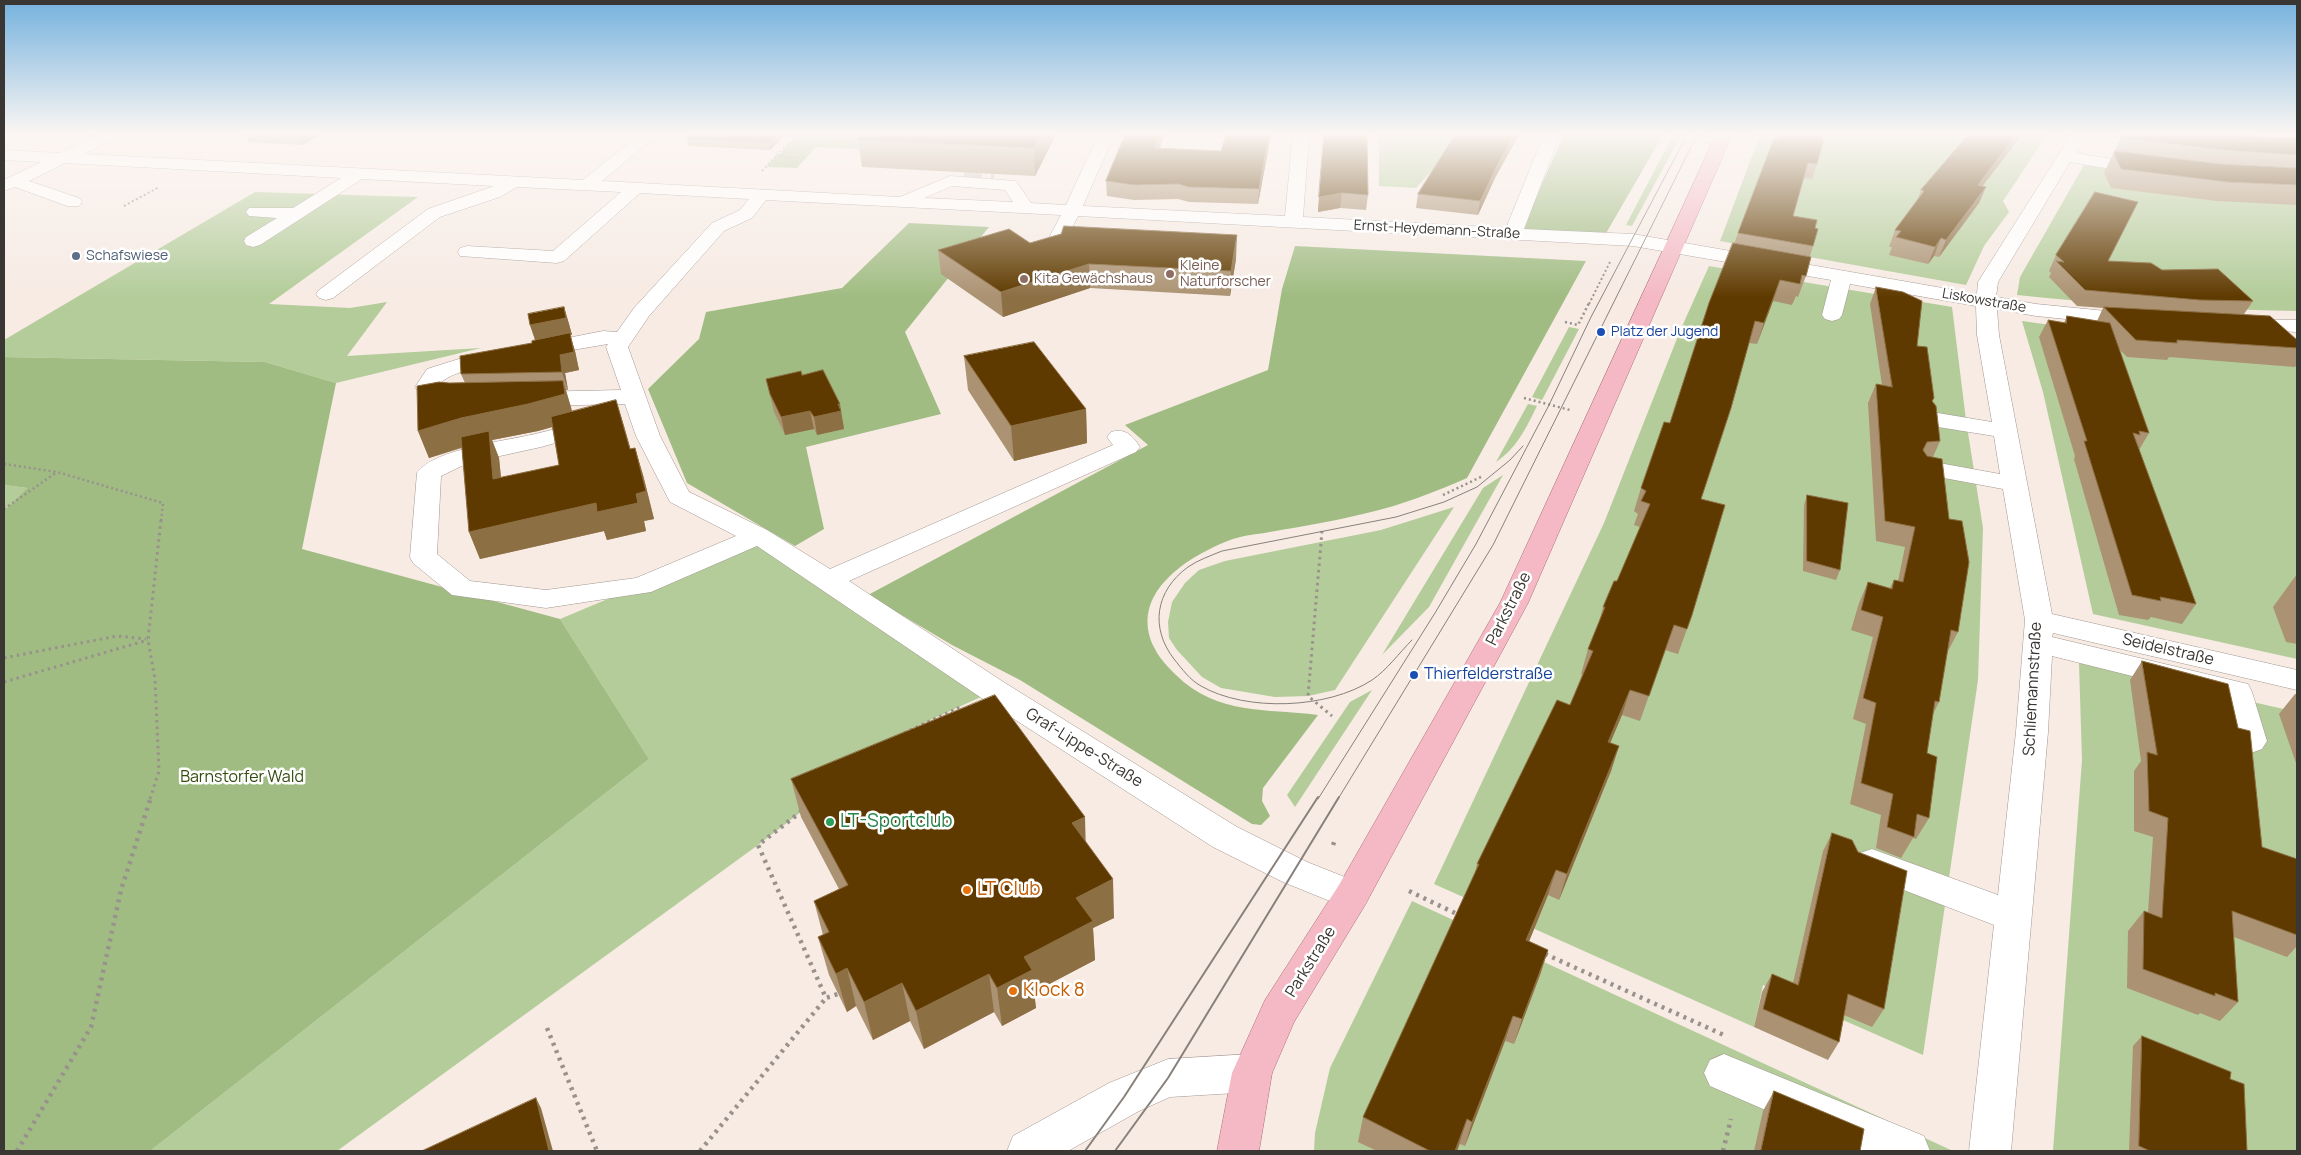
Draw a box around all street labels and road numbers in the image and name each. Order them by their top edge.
street label: Ernst-Heydemann-Straße [1353,217,1521,243]
street label: Liskowstraße [1941,285,2027,317]
street label: Parkstraße [1482,569,1536,649]
street label: Schliemannstraße [2020,621,2046,757]
street label: Seidelstraße [2120,630,2216,670]
street label: Graf-Lippe-Straße [1022,704,1146,792]
street label: Parkstraße [1282,923,1340,1001]

